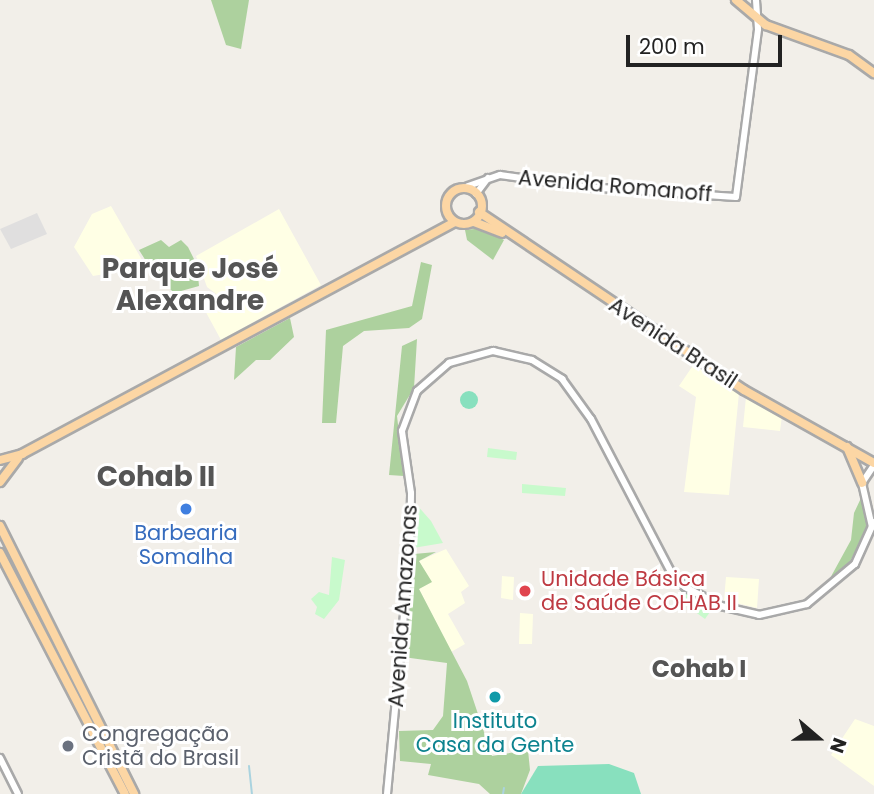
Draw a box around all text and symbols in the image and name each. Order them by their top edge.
scale bar [629,21,785,65]
text: 200 m [639,32,705,61]
street label: Avenida Romanoff [517,165,713,207]
district label: Parque José Alexandre [102,252,278,318]
street label: Avenida Brasil [604,292,742,394]
district label: Cohab II [97,460,215,494]
marker: Barbearia Somalha [178,501,194,517]
street label: Avenida Amazonas [383,504,423,708]
place label: Barbearia Somalha [134,520,238,570]
place label: Unidade Básica de Saúde COHAB II [541,566,737,616]
marker: Unidade Básica de Saúde COHAB II [515,581,535,601]
district label: Cohab I [652,655,746,683]
marker: Instituto Casa da Gente [487,689,503,705]
north arrow [783,703,853,773]
place label: Instituto Casa da Gente [416,708,574,758]
place label: Congregação Cristã do Brasil [82,721,239,771]
text: N [823,734,853,757]
marker: Congregação Cristã do Brasil [60,738,76,754]

